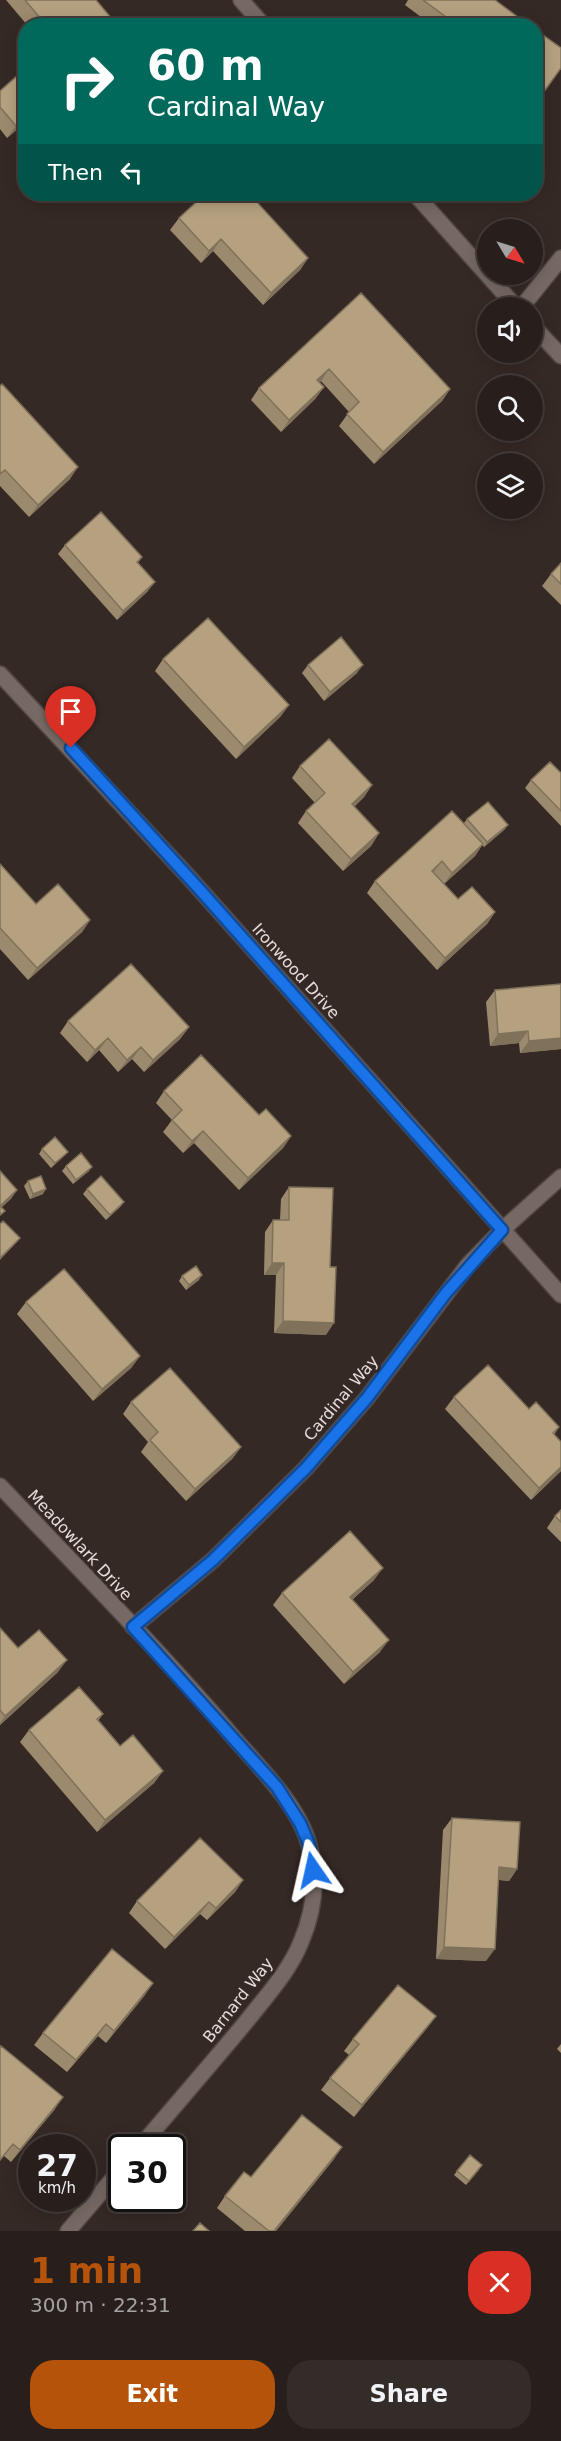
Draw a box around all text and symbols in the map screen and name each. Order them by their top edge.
text: 60 m [147,41,264,90]
icon: right [48,42,126,120]
text: Cardinal Way [147,91,325,122]
icon: left [115,156,148,189]
text: Then [48,160,103,185]
north arrow [477,219,543,285]
map controls [477,219,543,519]
button: sound [477,297,543,363]
button: search [477,375,543,441]
button: layers [477,453,543,519]
pin [45,686,96,748]
icon: arrive [54,695,87,728]
street label: Ironwood Drive [248,920,344,1022]
street label: Cardinal Way [300,1352,382,1444]
street label: Meadowlark Drive [24,1486,136,1604]
position arrow [281,1838,345,1902]
street label: Barnard Way [199,1954,277,2046]
speed limit sign: 30 [108,2134,186,2212]
text: 27 [36,2148,78,2183]
text: km/h [38,2179,76,2197]
text: 1 min [30,2250,143,2291]
button: close [468,2251,531,2314]
text: 300 m · 22:31 [30,2293,171,2317]
button: Exit [30,2360,275,2429]
button: Share [287,2360,531,2429]

